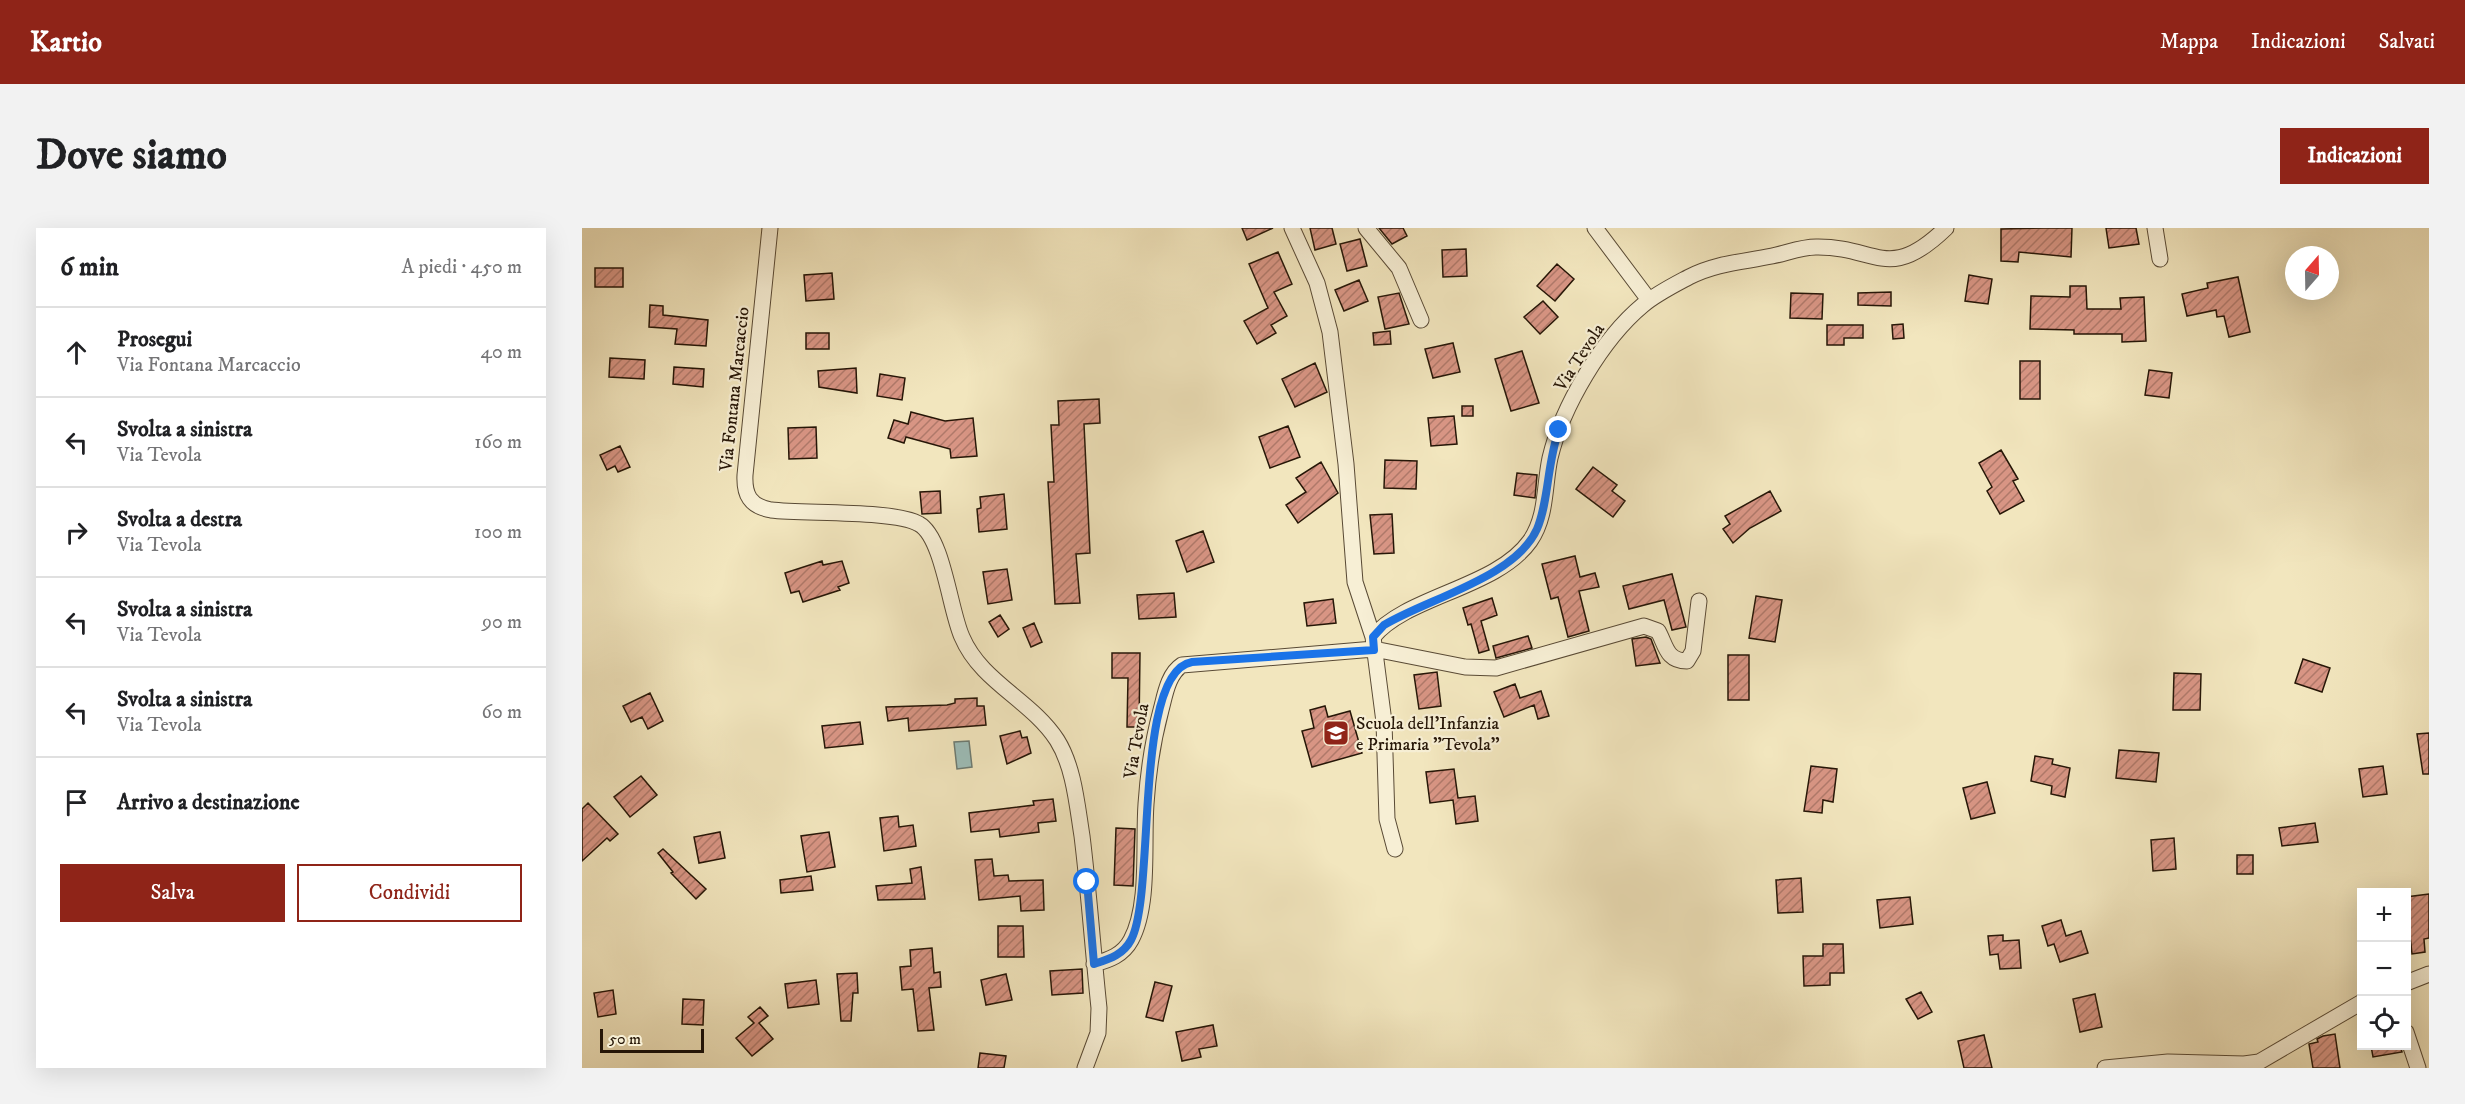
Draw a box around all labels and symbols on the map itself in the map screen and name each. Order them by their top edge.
north arrow [2285,246,2339,300]
street label: Via Fontana Marcaccio [715,306,755,473]
street label: Via Tevola [1549,319,1610,396]
route end [1545,416,1571,442]
street label: Via Tevola [1119,701,1154,782]
place label: Scuola dell'Infanzia e Primaria "Tevola" [1356,713,1500,756]
school or university icon: Scuola dell'Infanzia e Primaria "Tevola" [1321,718,1351,748]
route start [1073,868,1099,894]
scale bar [600,1026,704,1054]

